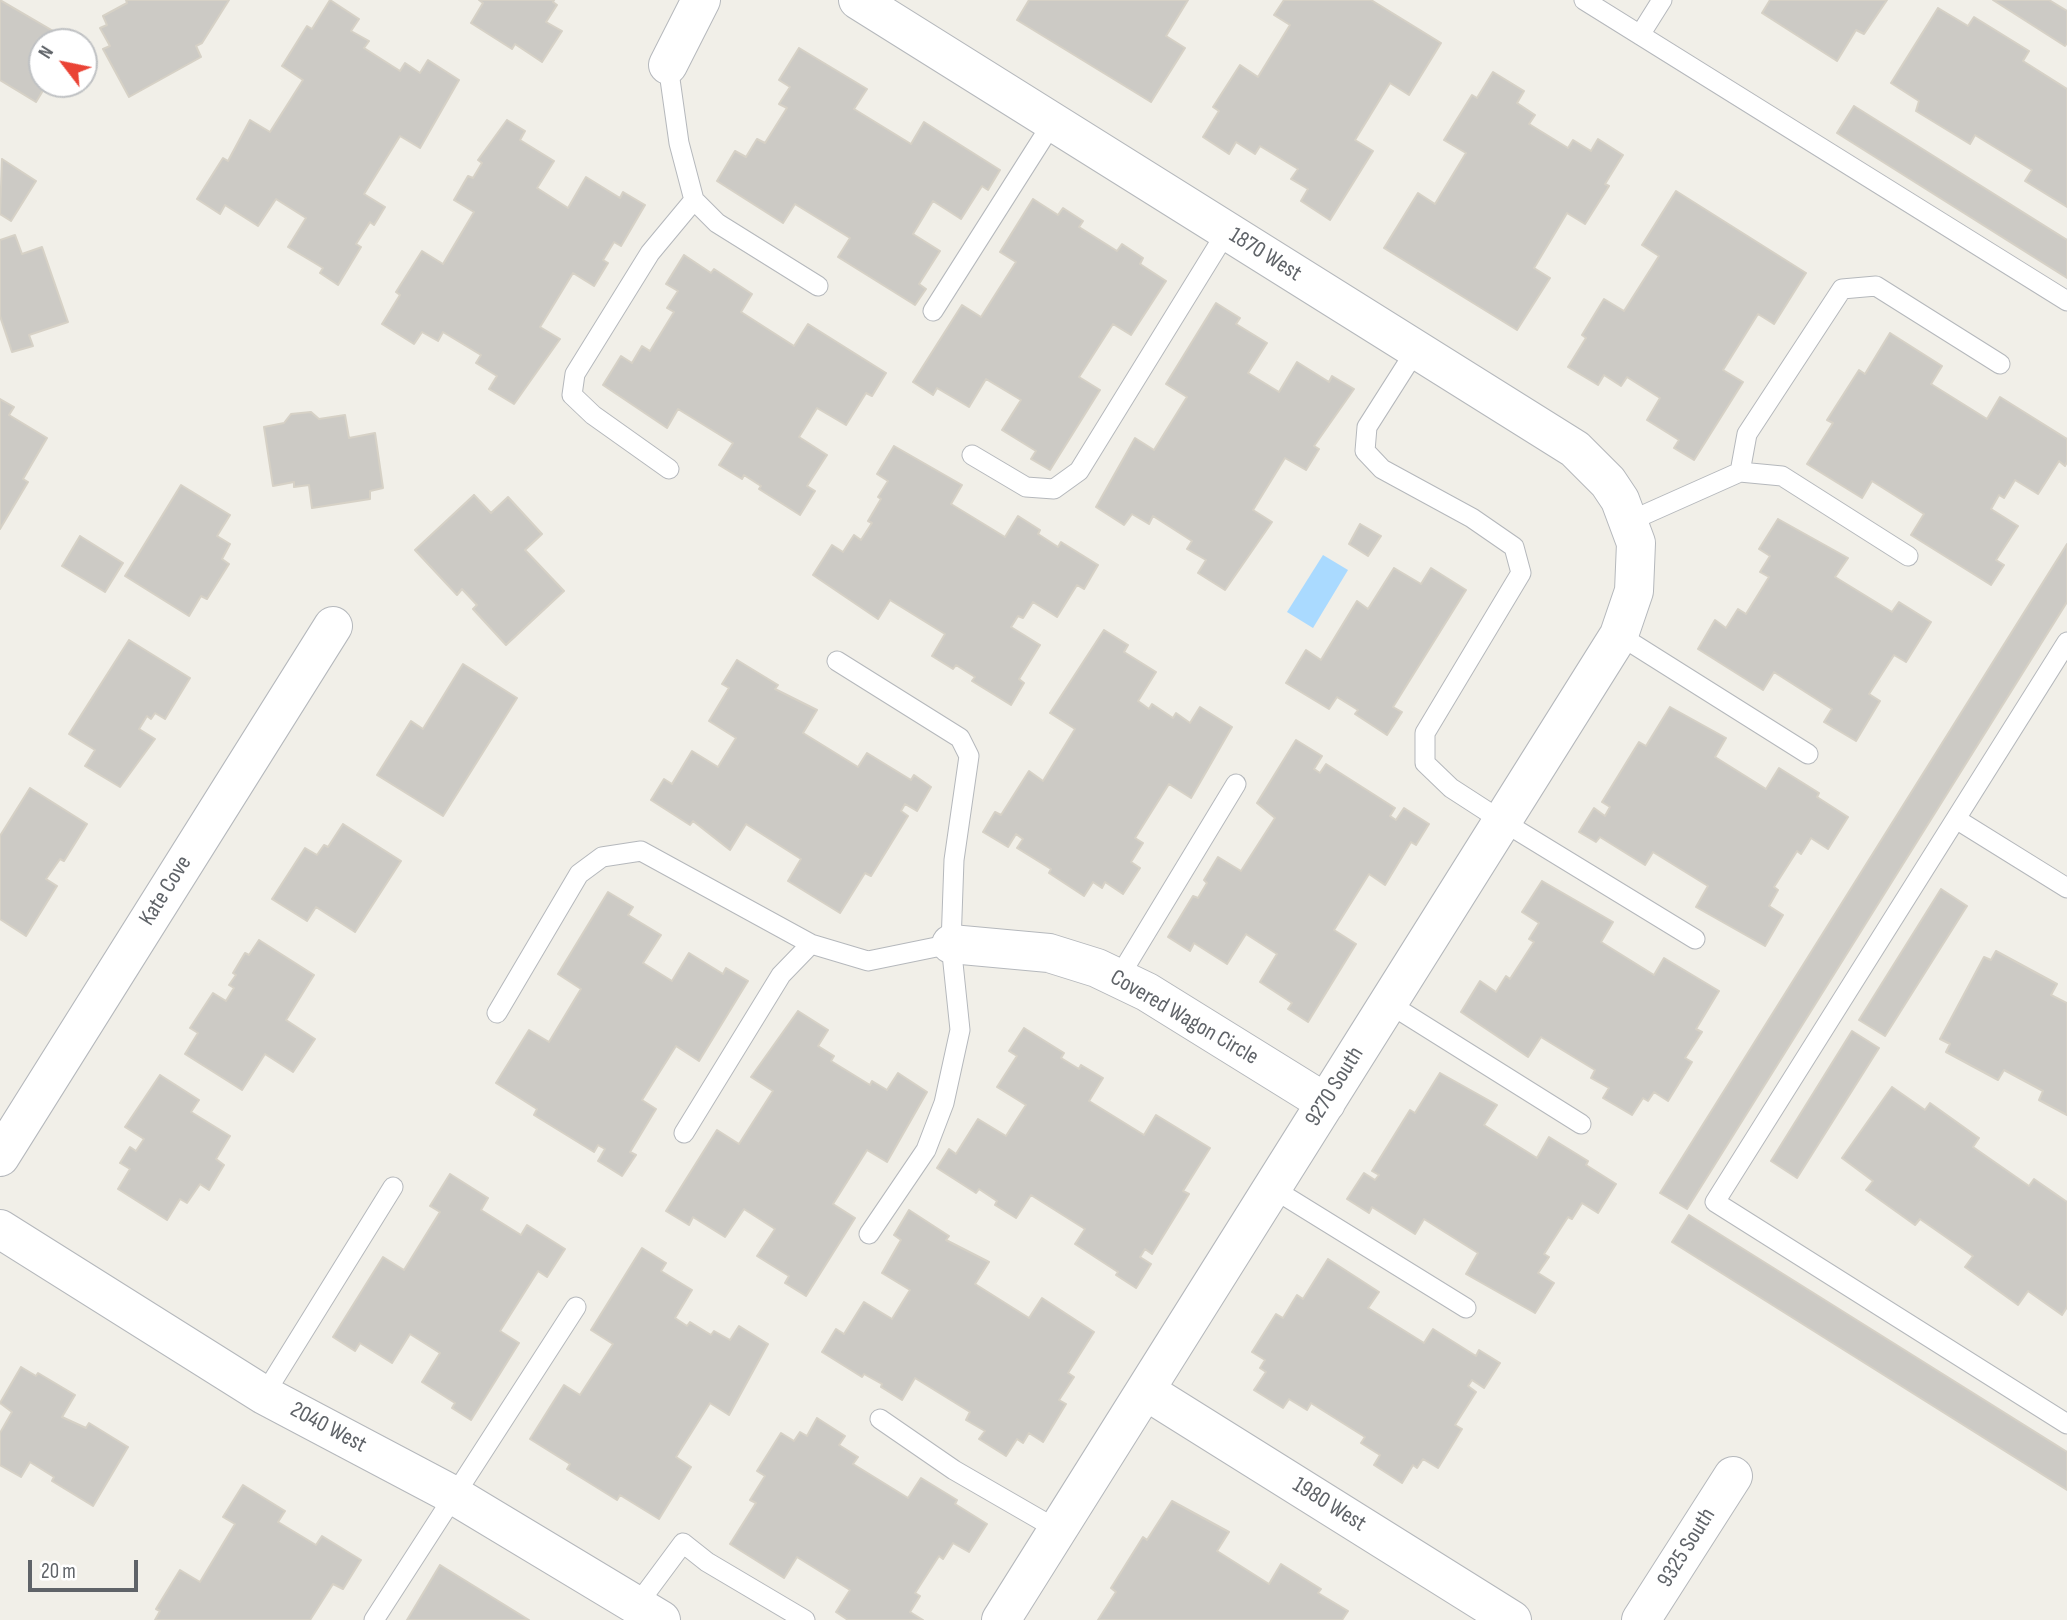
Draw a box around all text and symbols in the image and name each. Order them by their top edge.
north arrow [28,28,98,98]
text: N [34,42,59,63]
street label: 1870 West [1224,222,1306,288]
street label: Kate Cove [134,851,198,931]
street label: Covered Wagon Circle [1105,964,1263,1072]
street label: 9270 South [1300,1042,1370,1132]
street label: 2040 West [285,1396,371,1460]
street label: 1980 West [1287,1472,1371,1538]
street label: 9325 South [1652,1503,1722,1593]
scale bar [32,1546,142,1590]
text: 20 m [41,1559,76,1584]

